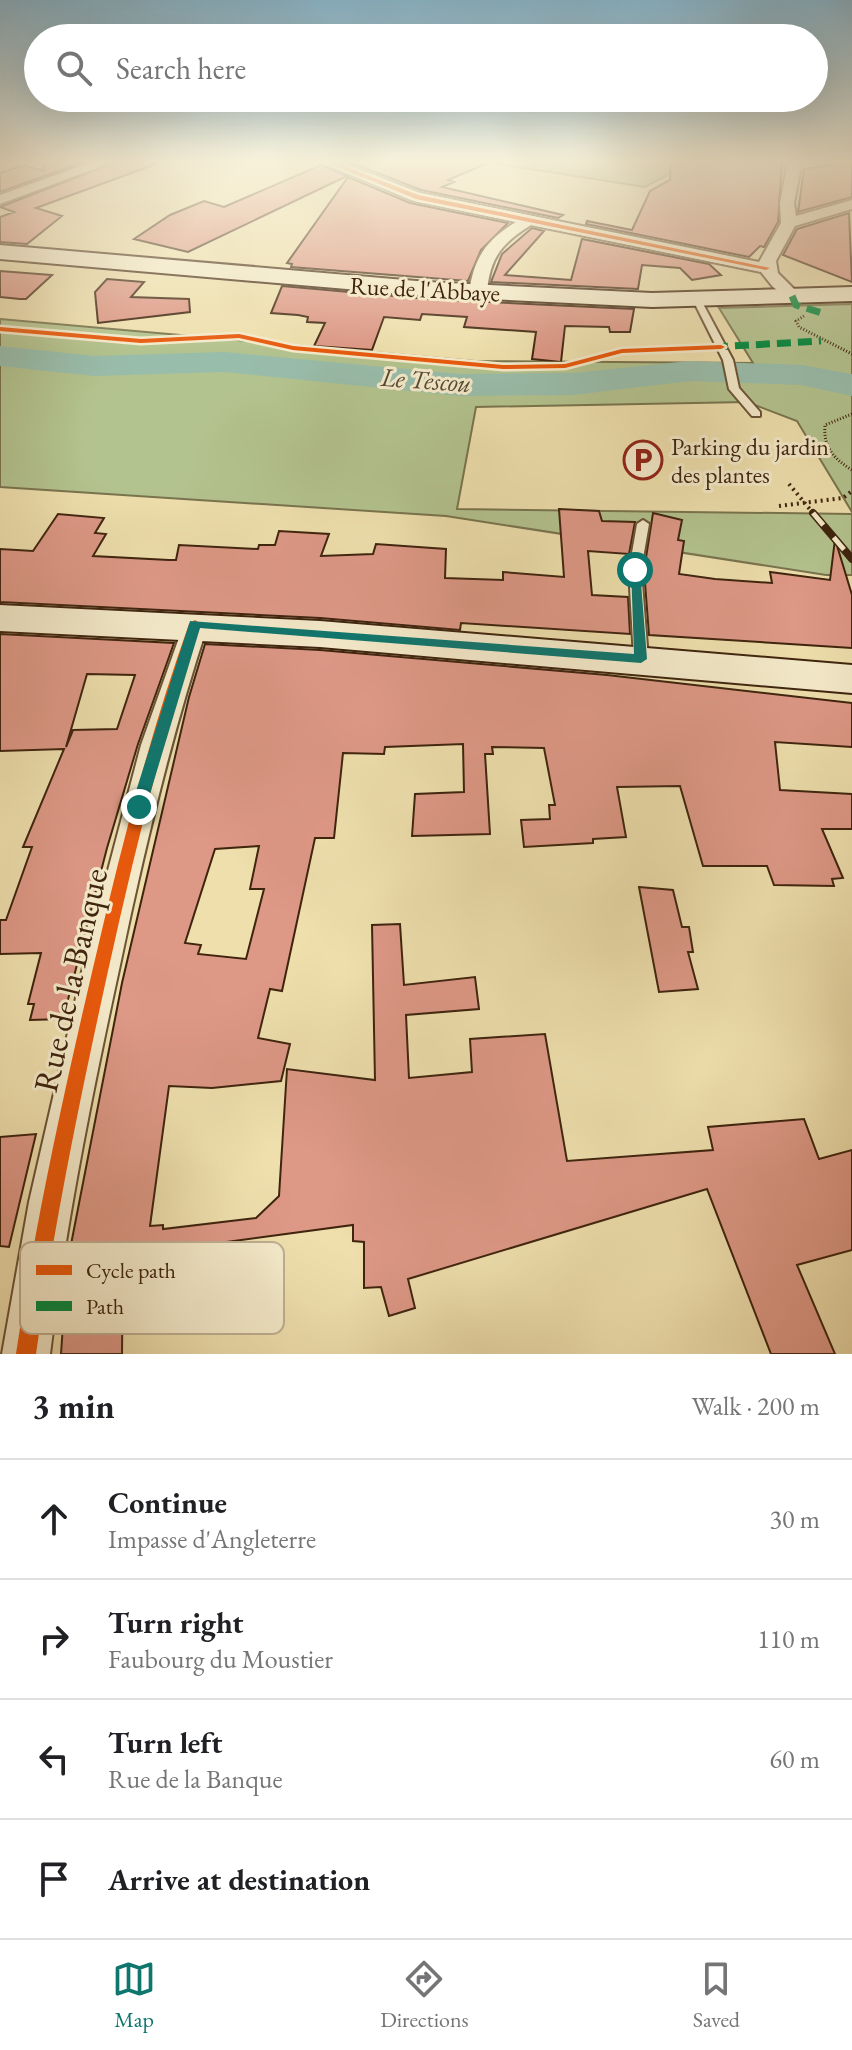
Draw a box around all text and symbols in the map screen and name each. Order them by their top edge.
search box [24,24,828,112]
icon: search [52,46,96,90]
text: Search here [116,49,246,88]
street label: Rue de l'Abbaye [349,270,501,308]
water label: Le Tescou [379,360,472,400]
place label: Parking du jardin des plantes [671,431,829,490]
parking icon: Parking du jardin des plantes [622,439,664,481]
route start [617,552,653,588]
route end [121,789,157,825]
street label: Rue de la Banque [23,864,117,1096]
legend [20,1242,284,1334]
text: Cycle path [86,1256,176,1285]
text: Path [86,1292,124,1321]
text: 3 min [32,1384,115,1428]
text: Walk · 200 m [692,1389,820,1423]
text: Continue [108,1483,227,1522]
icon: ahead [32,1497,76,1541]
text: 30 m [770,1502,820,1536]
text: Impasse d'Angleterre [108,1522,316,1556]
text: Turn right [108,1603,244,1642]
icon: right [32,1617,76,1661]
text: 110 m [757,1622,820,1656]
text: Faubourg du Moustier [108,1642,333,1676]
text: Turn left [108,1723,222,1762]
icon: left [32,1737,76,1781]
text: 60 m [770,1742,820,1776]
text: Rue de la Banque [108,1762,283,1796]
icon: arrive [32,1857,76,1901]
text: Arrive at destination [108,1860,370,1899]
tab: Map [112,1957,156,2034]
tab: Directions [380,1957,469,2034]
tab: Saved [693,1957,740,2034]

